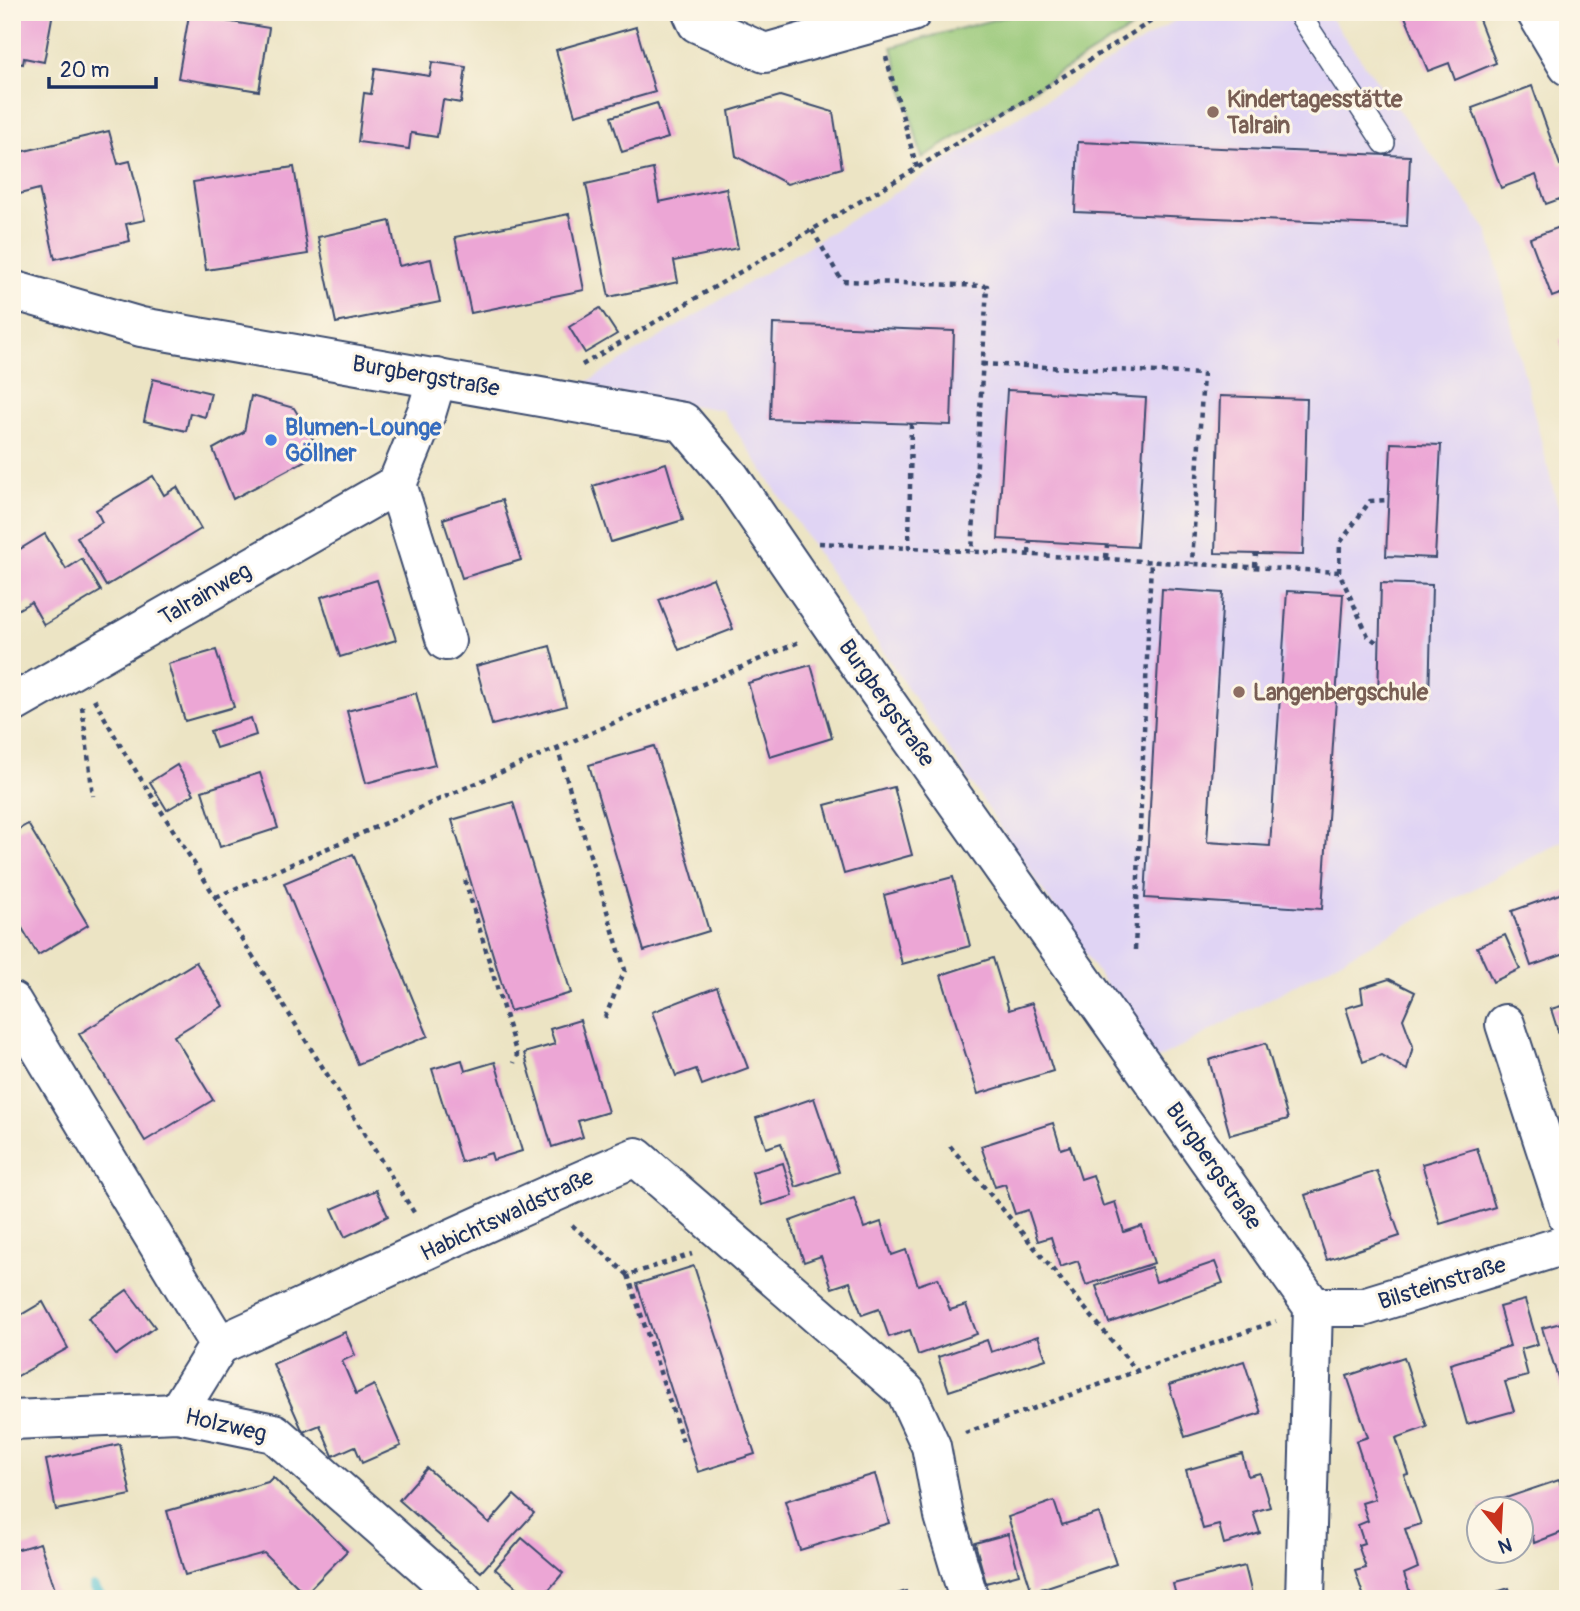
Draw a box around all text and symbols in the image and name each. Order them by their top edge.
scale bar [49,46,156,90]
text: 20 m [60,57,109,84]
place label: Kindertagesstätte Talrain [1226,85,1403,140]
marker: Kindertagesstätte Talrain [1205,104,1221,120]
street label: Burgbergstraße [350,349,503,403]
place label: Blumen-Lounge Göllner [285,413,442,468]
marker: Blumen-Lounge Göllner [263,432,279,448]
street label: Talrainweg [154,556,256,632]
street label: Burgbergstraße [832,634,942,773]
place label: Langenbergschule [1253,678,1429,707]
marker: Langenbergschule [1231,684,1247,700]
street label: Burgbergstraße [1159,1097,1269,1236]
street label: Habichtswaldstraße [416,1162,599,1268]
street label: Bilsteinstraße [1375,1250,1510,1316]
street label: Holzweg [182,1402,270,1448]
north arrow [1464,1496,1534,1566]
text: N [1495,1532,1515,1559]

